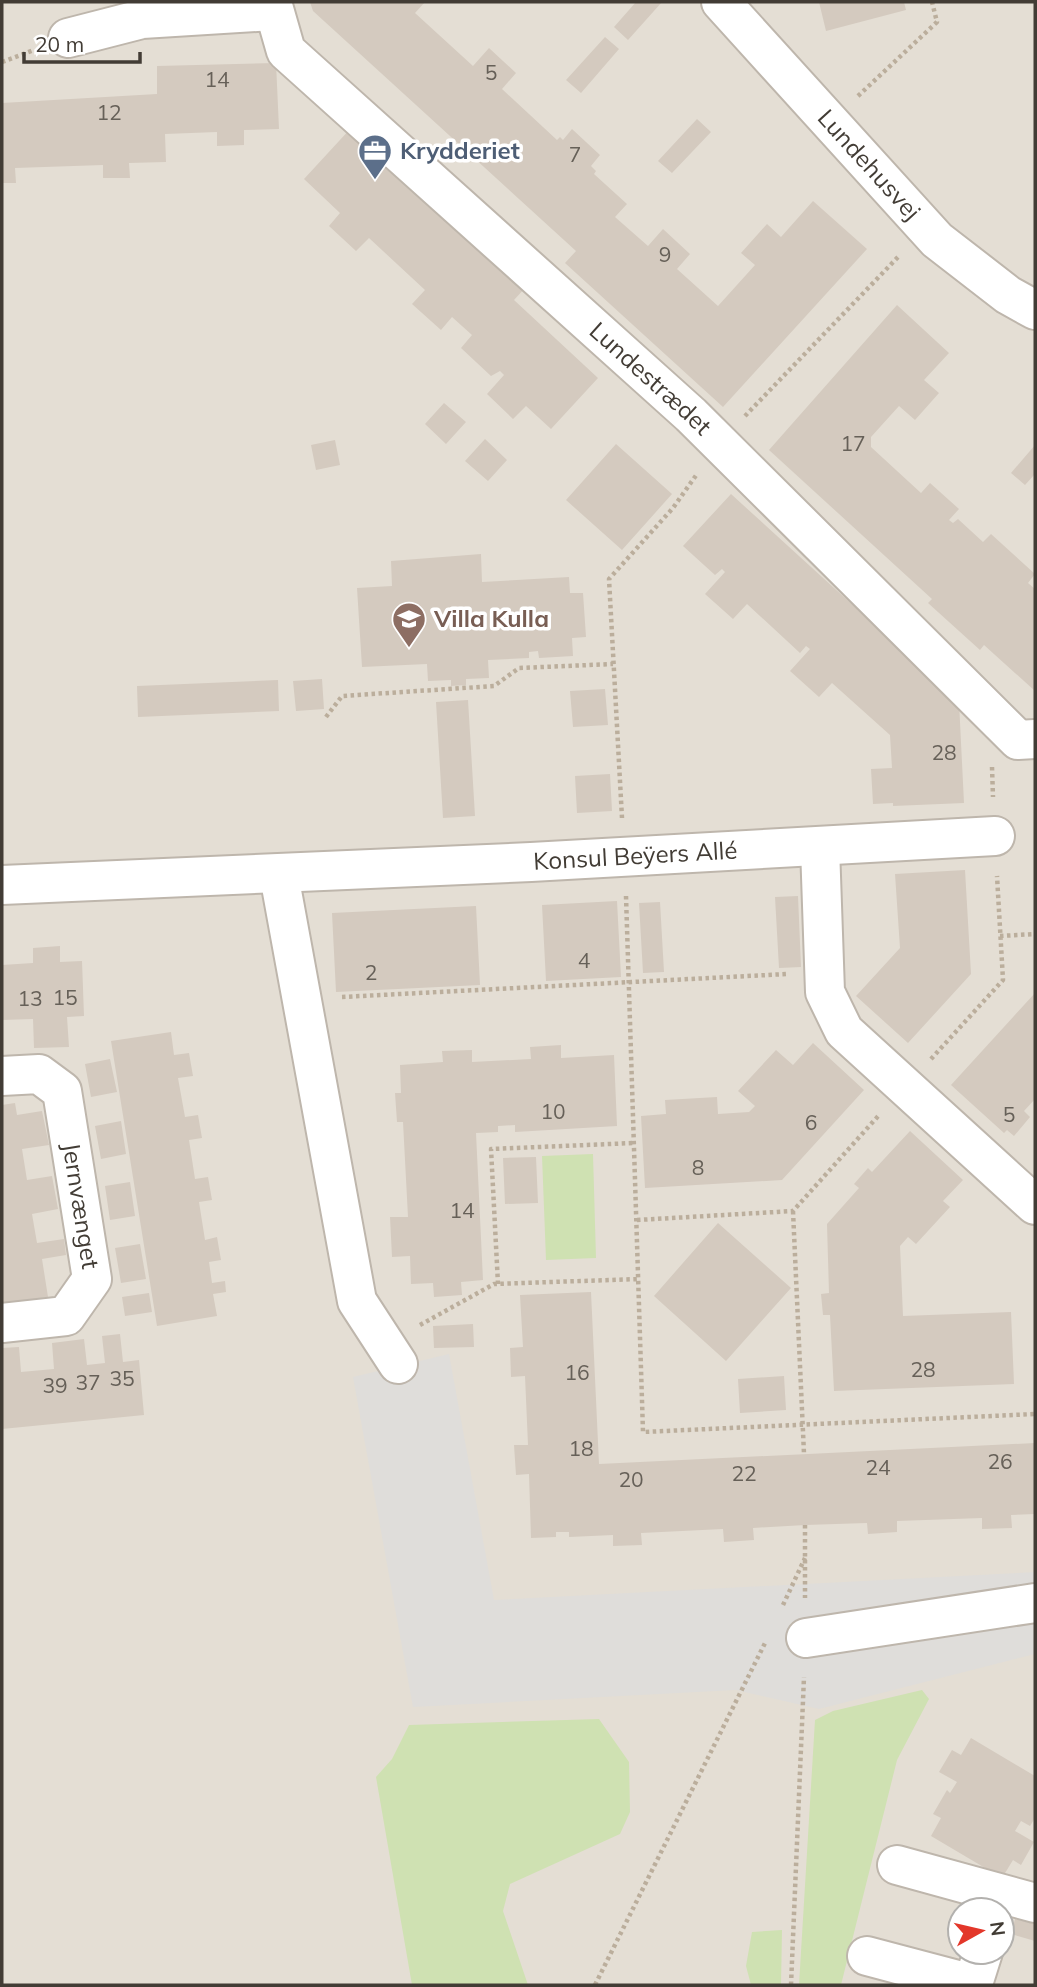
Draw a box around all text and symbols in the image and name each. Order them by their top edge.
scale bar [24,21,140,65]
text: 20 m [35,31,84,57]
house number: 5 [485,59,497,85]
house number: 14 [204,66,230,92]
house number: 12 [96,99,122,125]
street label: Lundehusvej [812,103,927,226]
office icon: Krydderiet [356,132,394,181]
place label: Krydderiet [400,135,520,165]
house number: 7 [569,141,581,167]
house number: 9 [659,241,671,267]
street label: Lundestrædet [584,315,718,441]
house number: 17 [840,430,866,456]
school or university icon: Villa Kulla [390,600,428,649]
place label: Villa Kulla [433,603,549,633]
house number: 28 [931,739,957,765]
street label: Konsul Beÿers Allé [532,834,738,876]
house number: 4 [578,947,591,973]
house number: 2 [365,959,377,985]
house number: 15 [52,984,78,1010]
house number: 13 [17,985,43,1011]
house number: 10 [540,1098,566,1124]
house number: 5 [1003,1101,1015,1127]
house number: 6 [805,1109,817,1135]
street label: Jernvænget [56,1140,106,1271]
house number: 8 [692,1154,704,1180]
house number: 14 [449,1197,475,1223]
house number: 28 [910,1356,936,1382]
house number: 16 [564,1359,590,1385]
house number: 35 [109,1365,135,1391]
house number: 37 [75,1369,101,1395]
house number: 39 [42,1372,68,1398]
house number: 18 [568,1435,594,1461]
house number: 26 [987,1448,1013,1474]
house number: 24 [865,1454,891,1480]
house number: 22 [731,1460,757,1486]
house number: 20 [618,1466,644,1492]
north arrow [946,1896,1016,1966]
text: N [985,1920,1011,1937]

